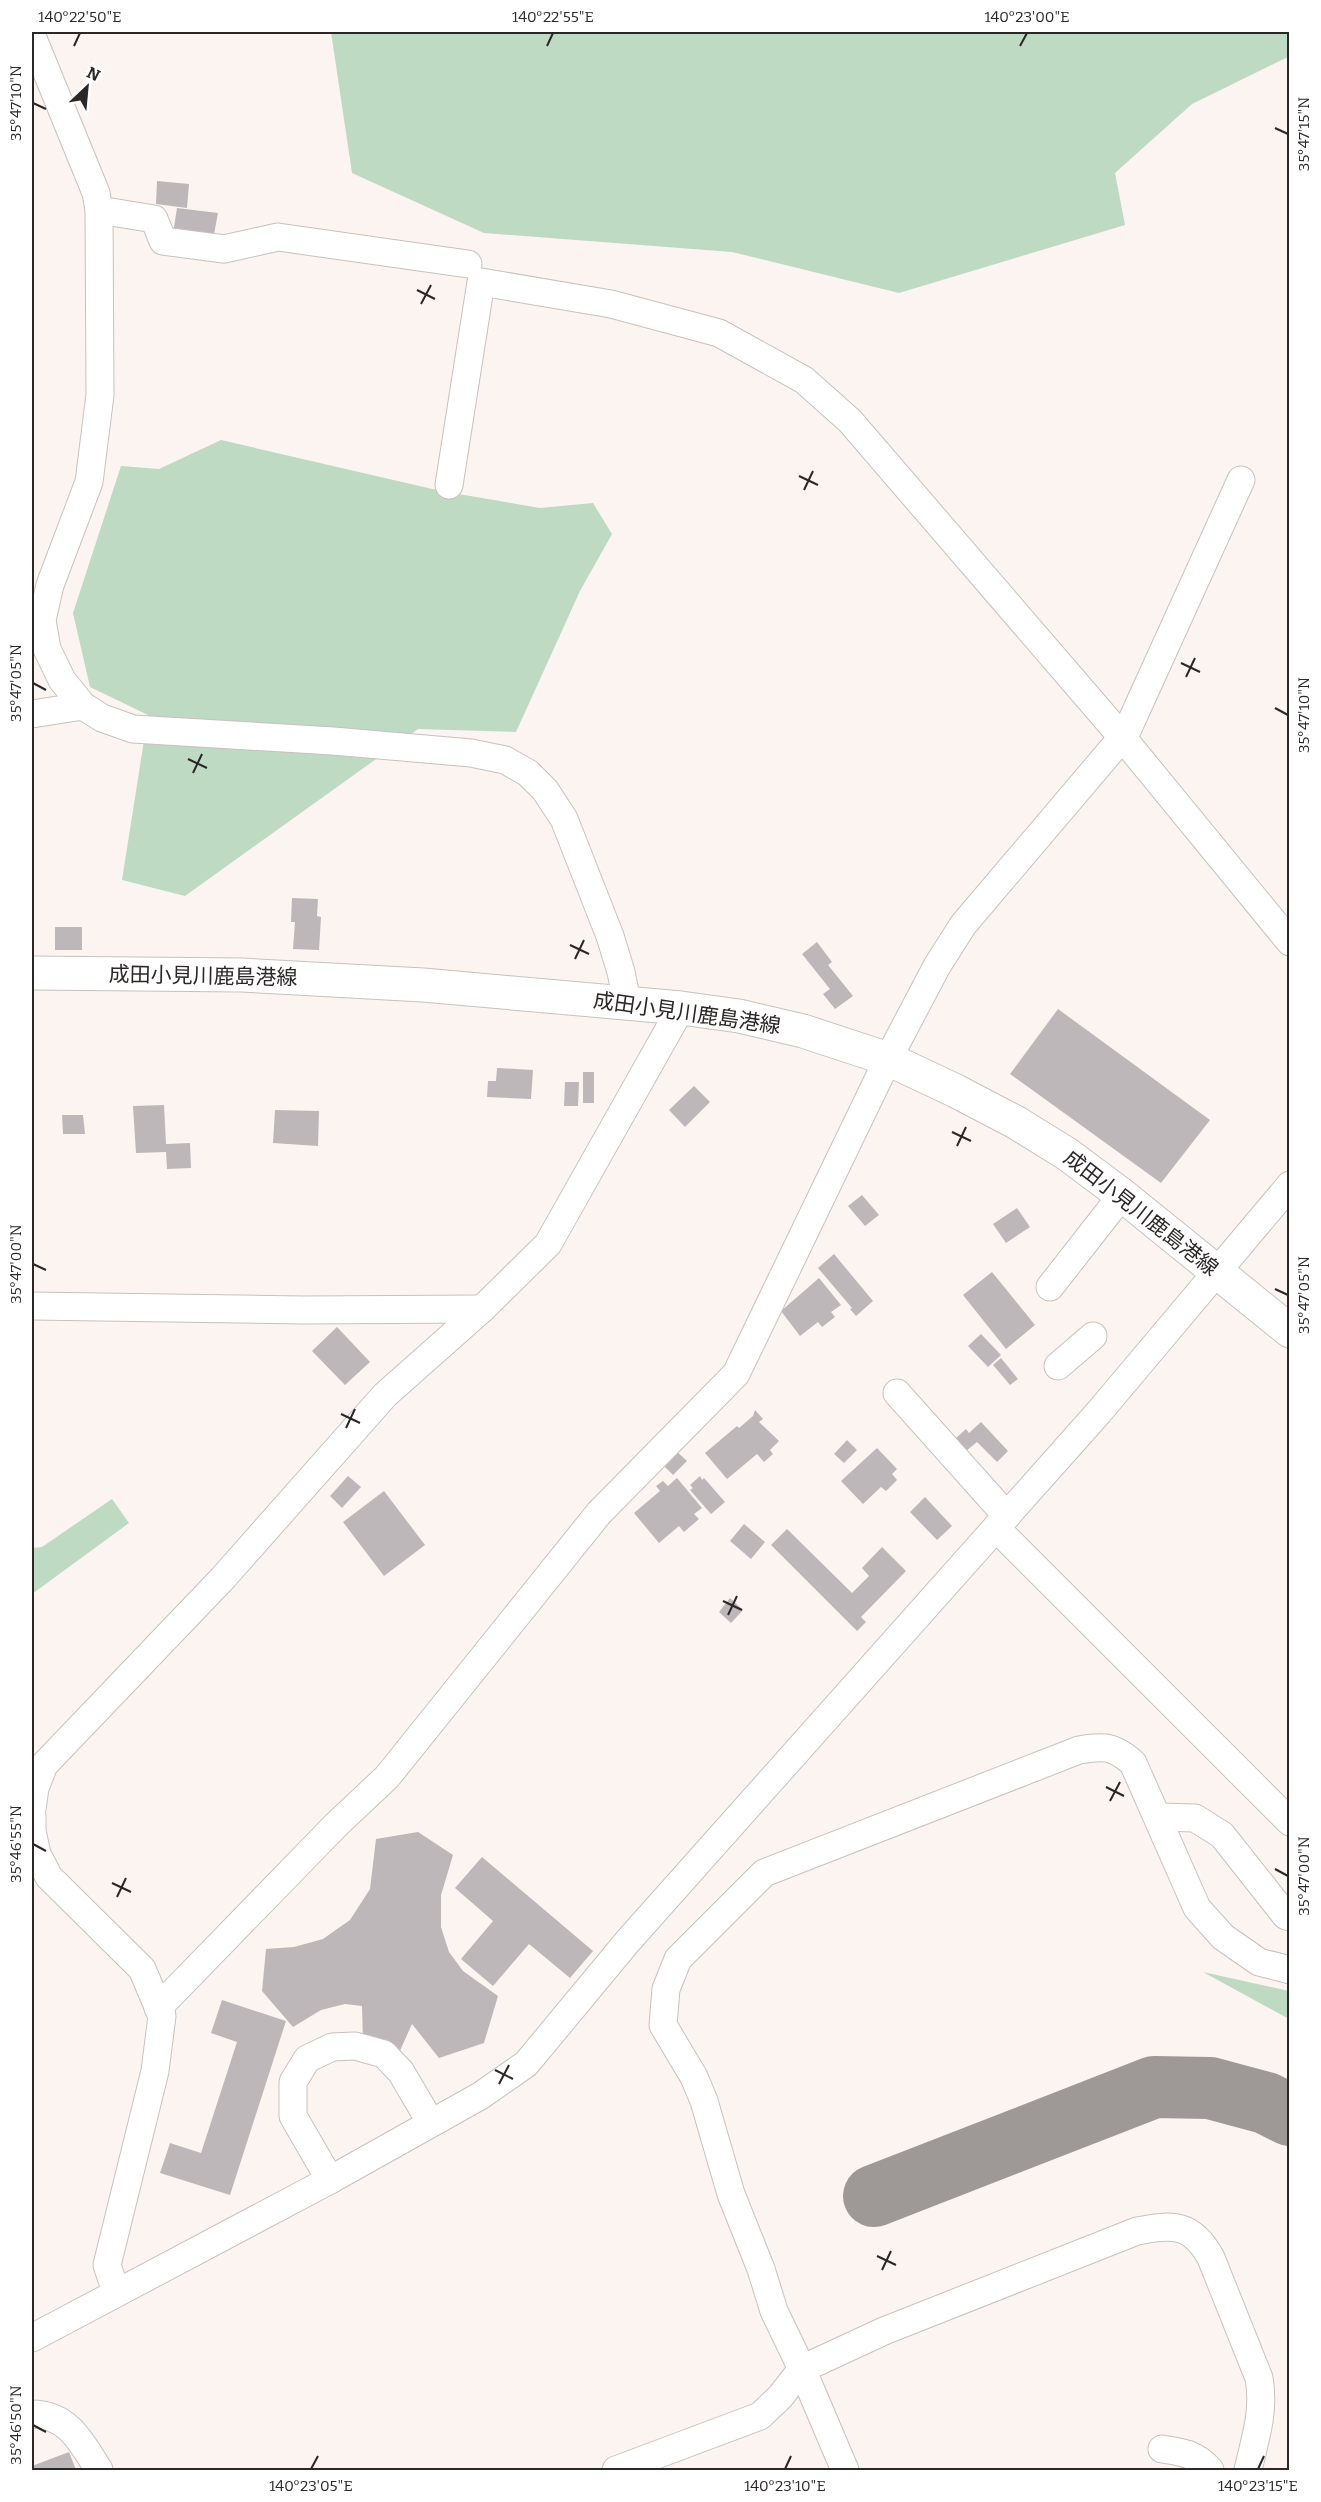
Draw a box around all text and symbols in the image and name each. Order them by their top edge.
text: 140°22'50"E [38,8,122,26]
text: 140°22'55"E [512,8,594,26]
text: 140°23'00"E [984,8,1070,26]
north arrow [57,57,117,117]
text: N [84,63,103,85]
text: 35°47'10"N [7,65,25,141]
text: 35°47'15"N [1295,97,1313,171]
text: 35°47'05"N [7,644,25,722]
text: 35°47'10"N [1295,677,1313,753]
street label: 成田小見川鹿島港線 [108,961,298,991]
street label: 成田小見川鹿島港線 [592,987,782,1039]
street label: 成田小見川鹿島港線 [1059,1145,1223,1281]
text: 35°47'00"N [7,1224,25,1304]
text: 35°47'05"N [1295,1256,1313,1334]
text: 35°46'55"N [7,1805,25,1883]
text: 35°47'00"N [1295,1836,1313,1916]
text: 35°46'50"N [7,2385,25,2465]
text: 140°23'05"E [269,2477,353,2495]
text: 140°23'10"E [744,2477,826,2495]
text: 140°23'15"E [1218,2477,1298,2495]

